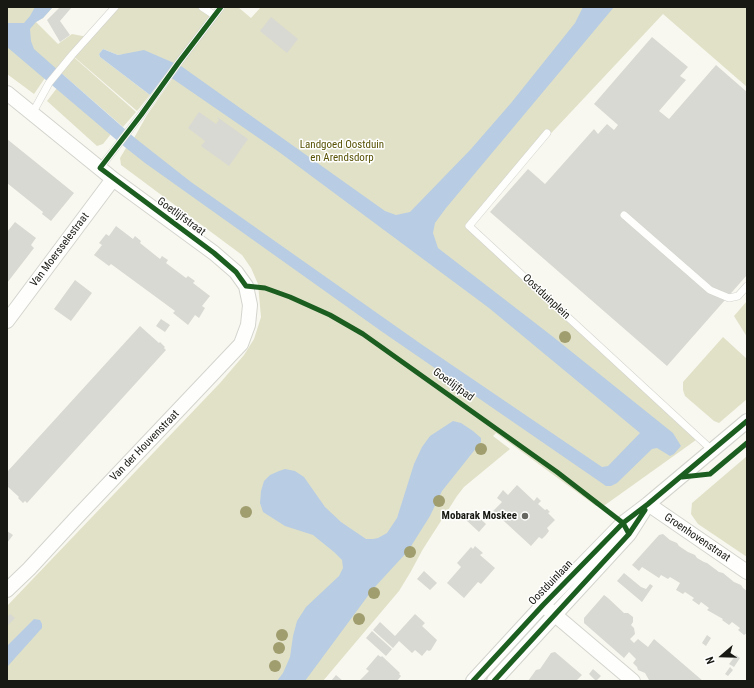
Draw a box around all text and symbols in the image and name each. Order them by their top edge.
park label: Landgoed Oostduin en Arendsdorp [300,138,384,164]
street label: Goetlijfstraat [154,195,208,239]
street label: Van Moersselestraat [28,210,92,290]
street label: Oostduinplein [520,272,572,322]
street label: Goetlijfpad [430,366,476,404]
street label: Van der Houvenstraat [108,408,182,484]
place label: Mobarak Moskee [442,509,517,523]
marker: Mobarak Moskee [520,511,530,521]
street label: Groenhovenstraat [661,511,733,565]
street label: Oostduinlaan [526,558,576,608]
north arrow [702,636,742,676]
text: N [703,655,718,666]

